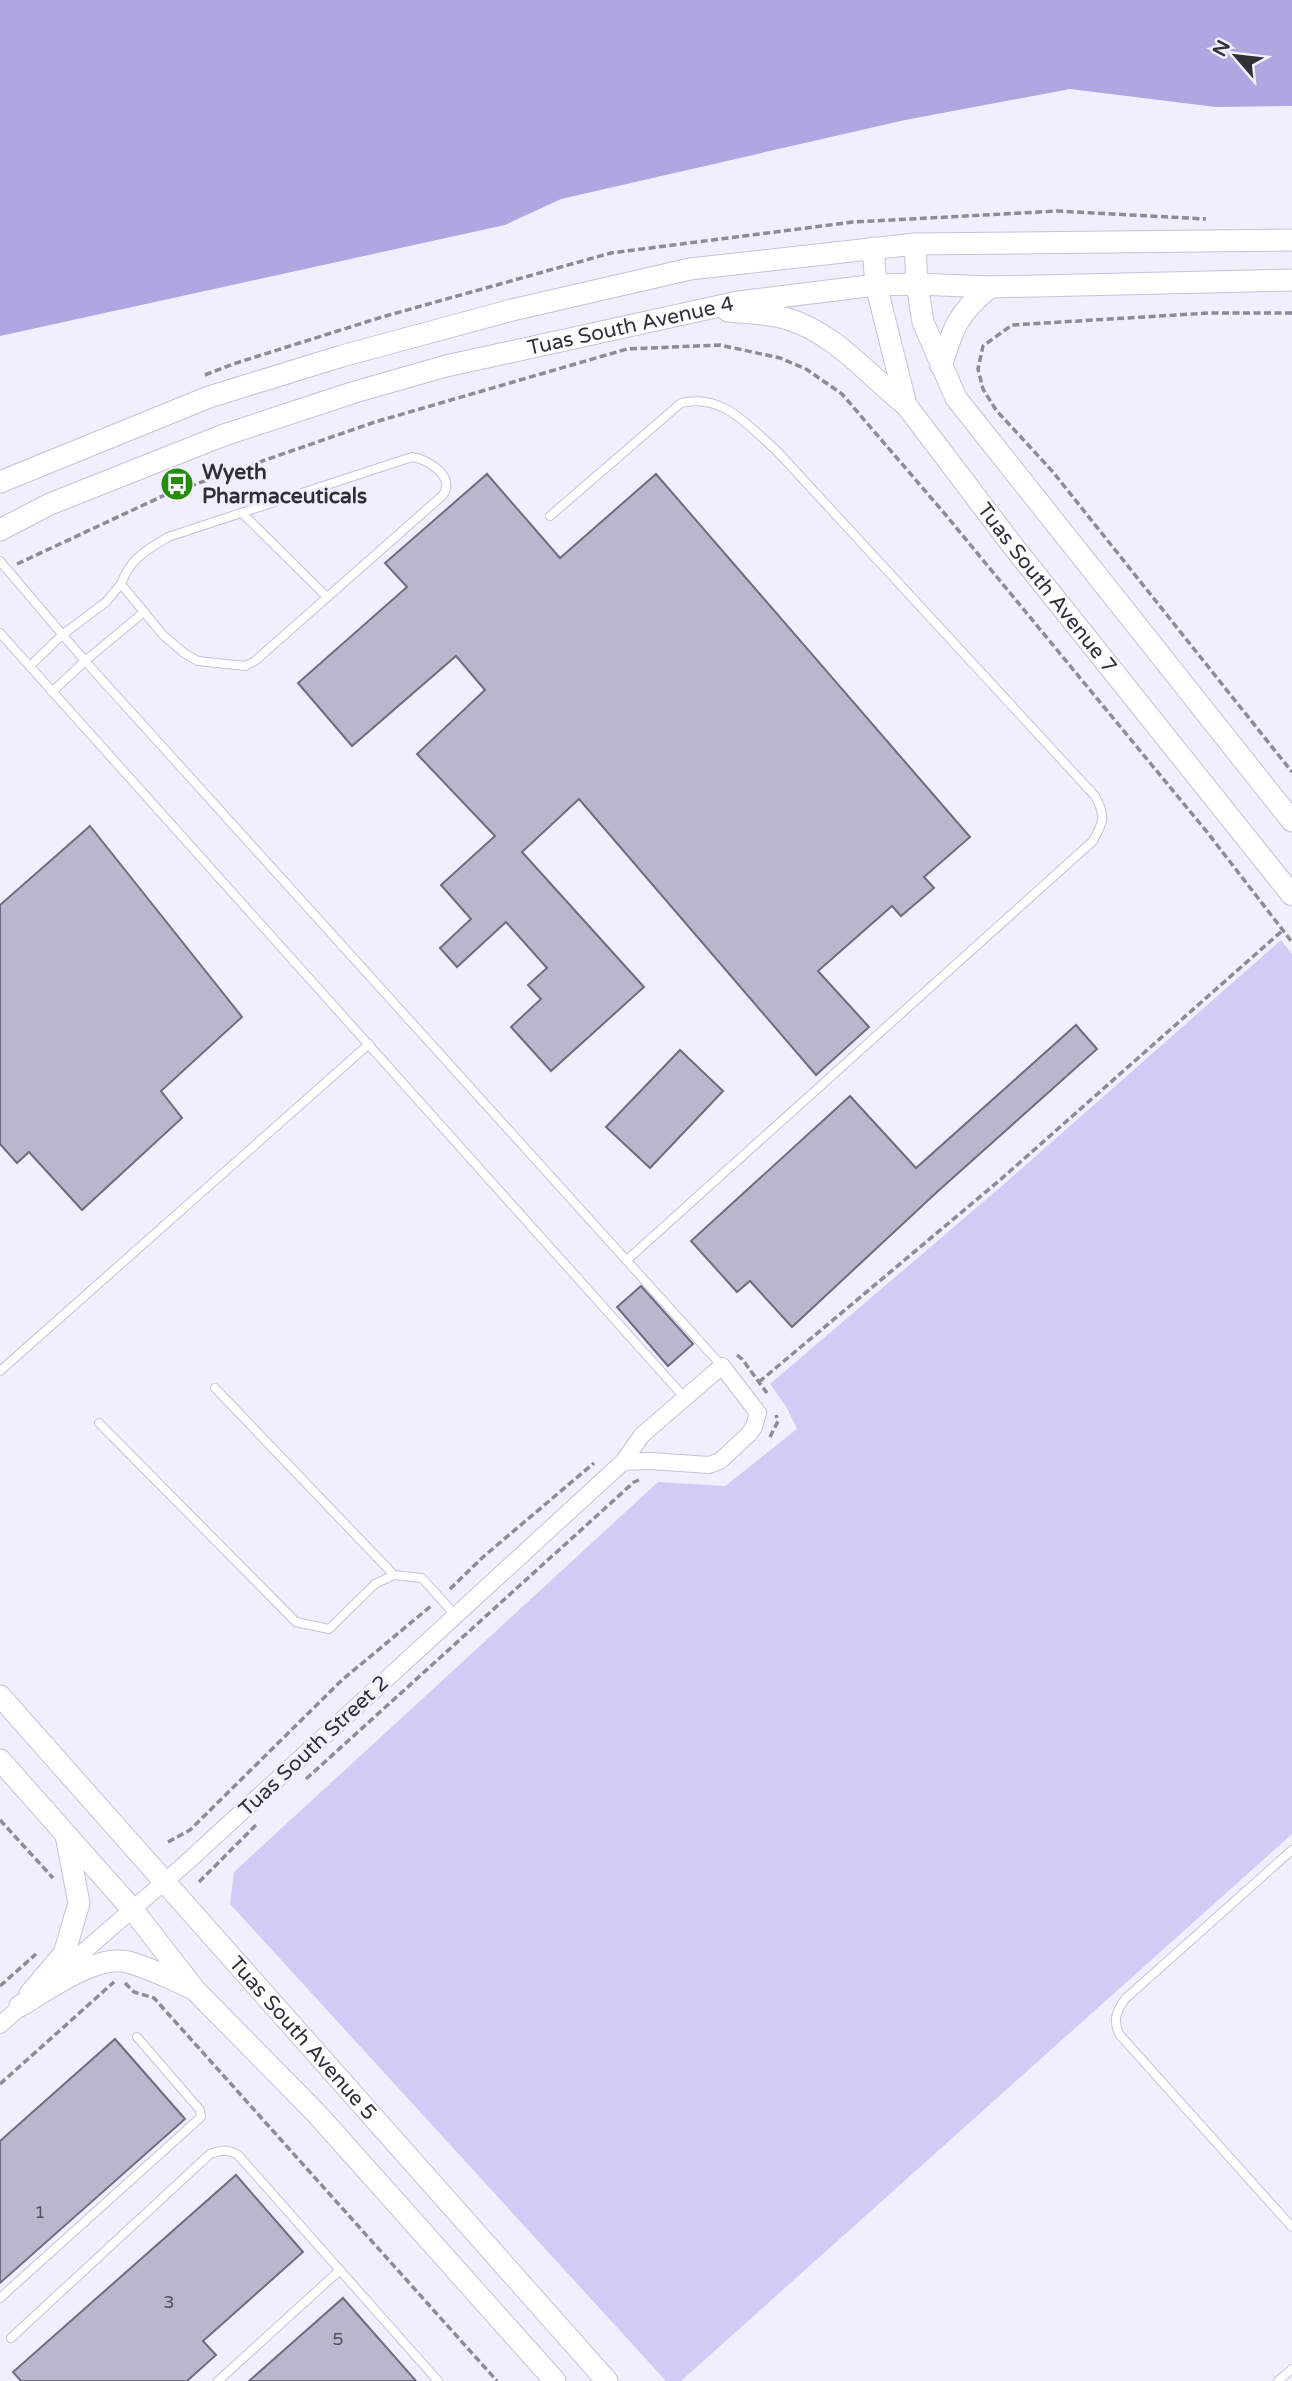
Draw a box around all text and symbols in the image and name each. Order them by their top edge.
north arrow [1201,21,1271,91]
text: N [1209,37,1235,60]
street label: Tuas South Avenue 4 [525,291,736,360]
place label: Wyeth Pharmaceuticals [202,460,367,509]
bus stop icon: Wyeth Pharmaceuticals [158,465,196,503]
street label: Tuas South Avenue 7 [972,498,1122,678]
street label: Tuas South Street 2 [234,1670,394,1822]
street label: Tuas South Avenue 5 [224,1951,382,2125]
house number: 1 [34,2201,46,2223]
house number: 3 [163,2291,175,2313]
house number: 5 [332,2328,344,2350]

